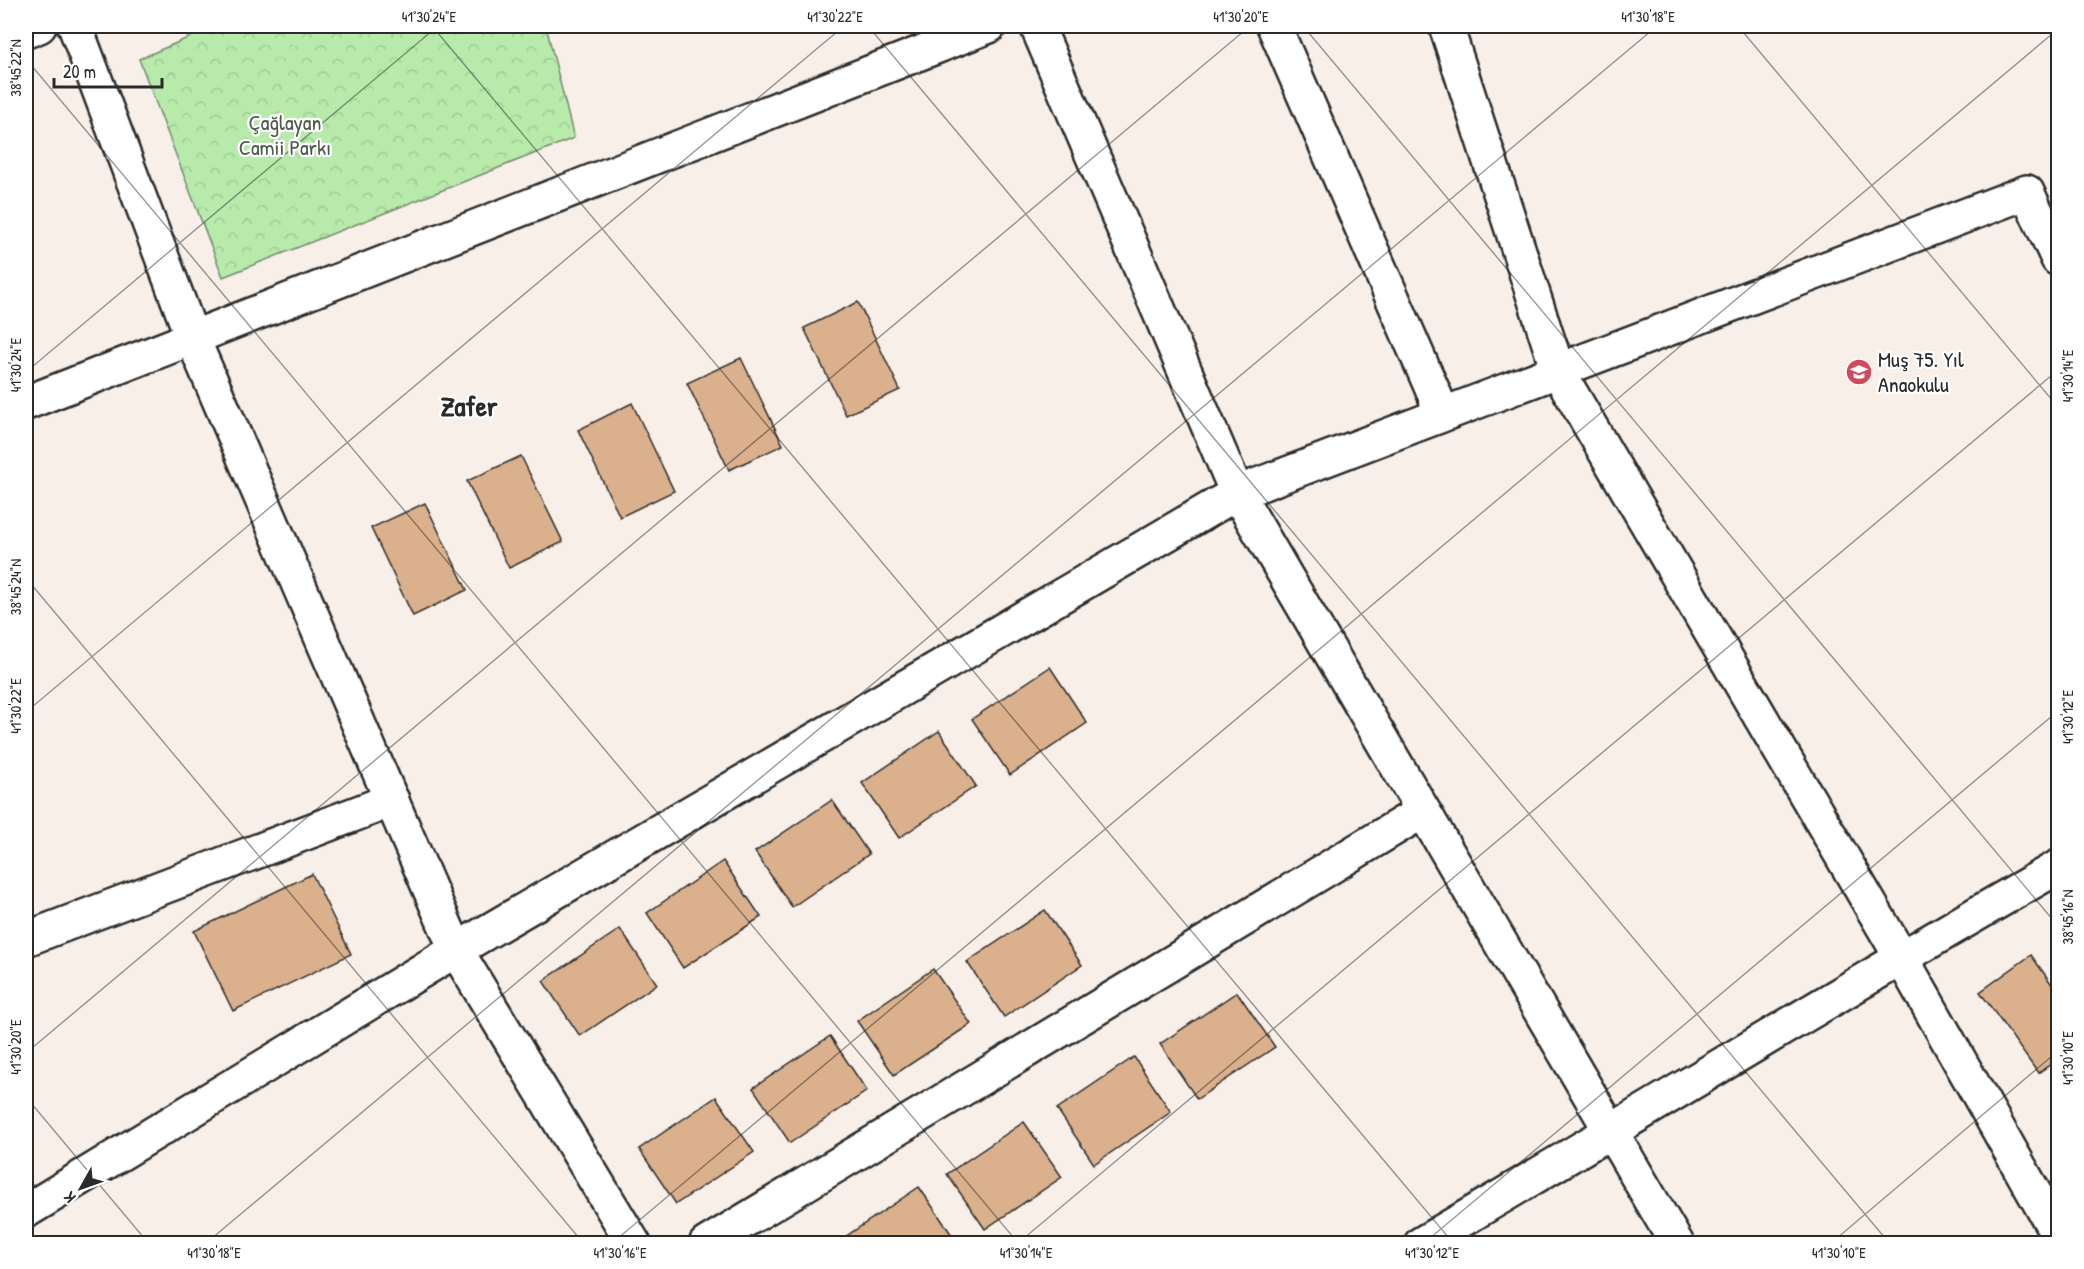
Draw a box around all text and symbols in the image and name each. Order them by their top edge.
text: 41°30'24"E [402,6,456,27]
text: 41°30'22"E [807,6,863,27]
text: 41°30'20"E [1213,6,1269,27]
text: 41°30'18"E [1621,6,1675,27]
text: 38°45'22"N [5,39,26,97]
scale bar [54,51,162,89]
text: 20 m [63,59,96,84]
park label: Çağlayan Camii Parkı [239,107,331,162]
text: 41°30'24"E [5,338,26,392]
place label: Muş 75. Yıl Anaokulu [1878,344,1964,399]
text: 41°30'14"E [2057,349,2078,402]
school or university icon: Muş 75. Yıl Anaokulu [1844,357,1874,387]
district label: Zafer [440,387,498,425]
text: 38°45'24"N [5,559,26,615]
text: 41°30'22"E [5,678,26,734]
text: 41°30'12"E [2057,690,2078,744]
text: 38°45'16"N [2057,889,2078,945]
text: 41°30'20"E [5,1019,26,1075]
text: 41°30'10"E [2057,1031,2078,1085]
north arrow [51,1158,111,1218]
text: K [58,1187,81,1208]
text: 41°30'18"E [187,1242,241,1263]
text: 41°30'16"E [593,1242,647,1263]
text: 41°30'14"E [1000,1242,1053,1263]
text: 41°30'12"E [1405,1242,1459,1263]
text: 41°30'10"E [1812,1242,1866,1263]

